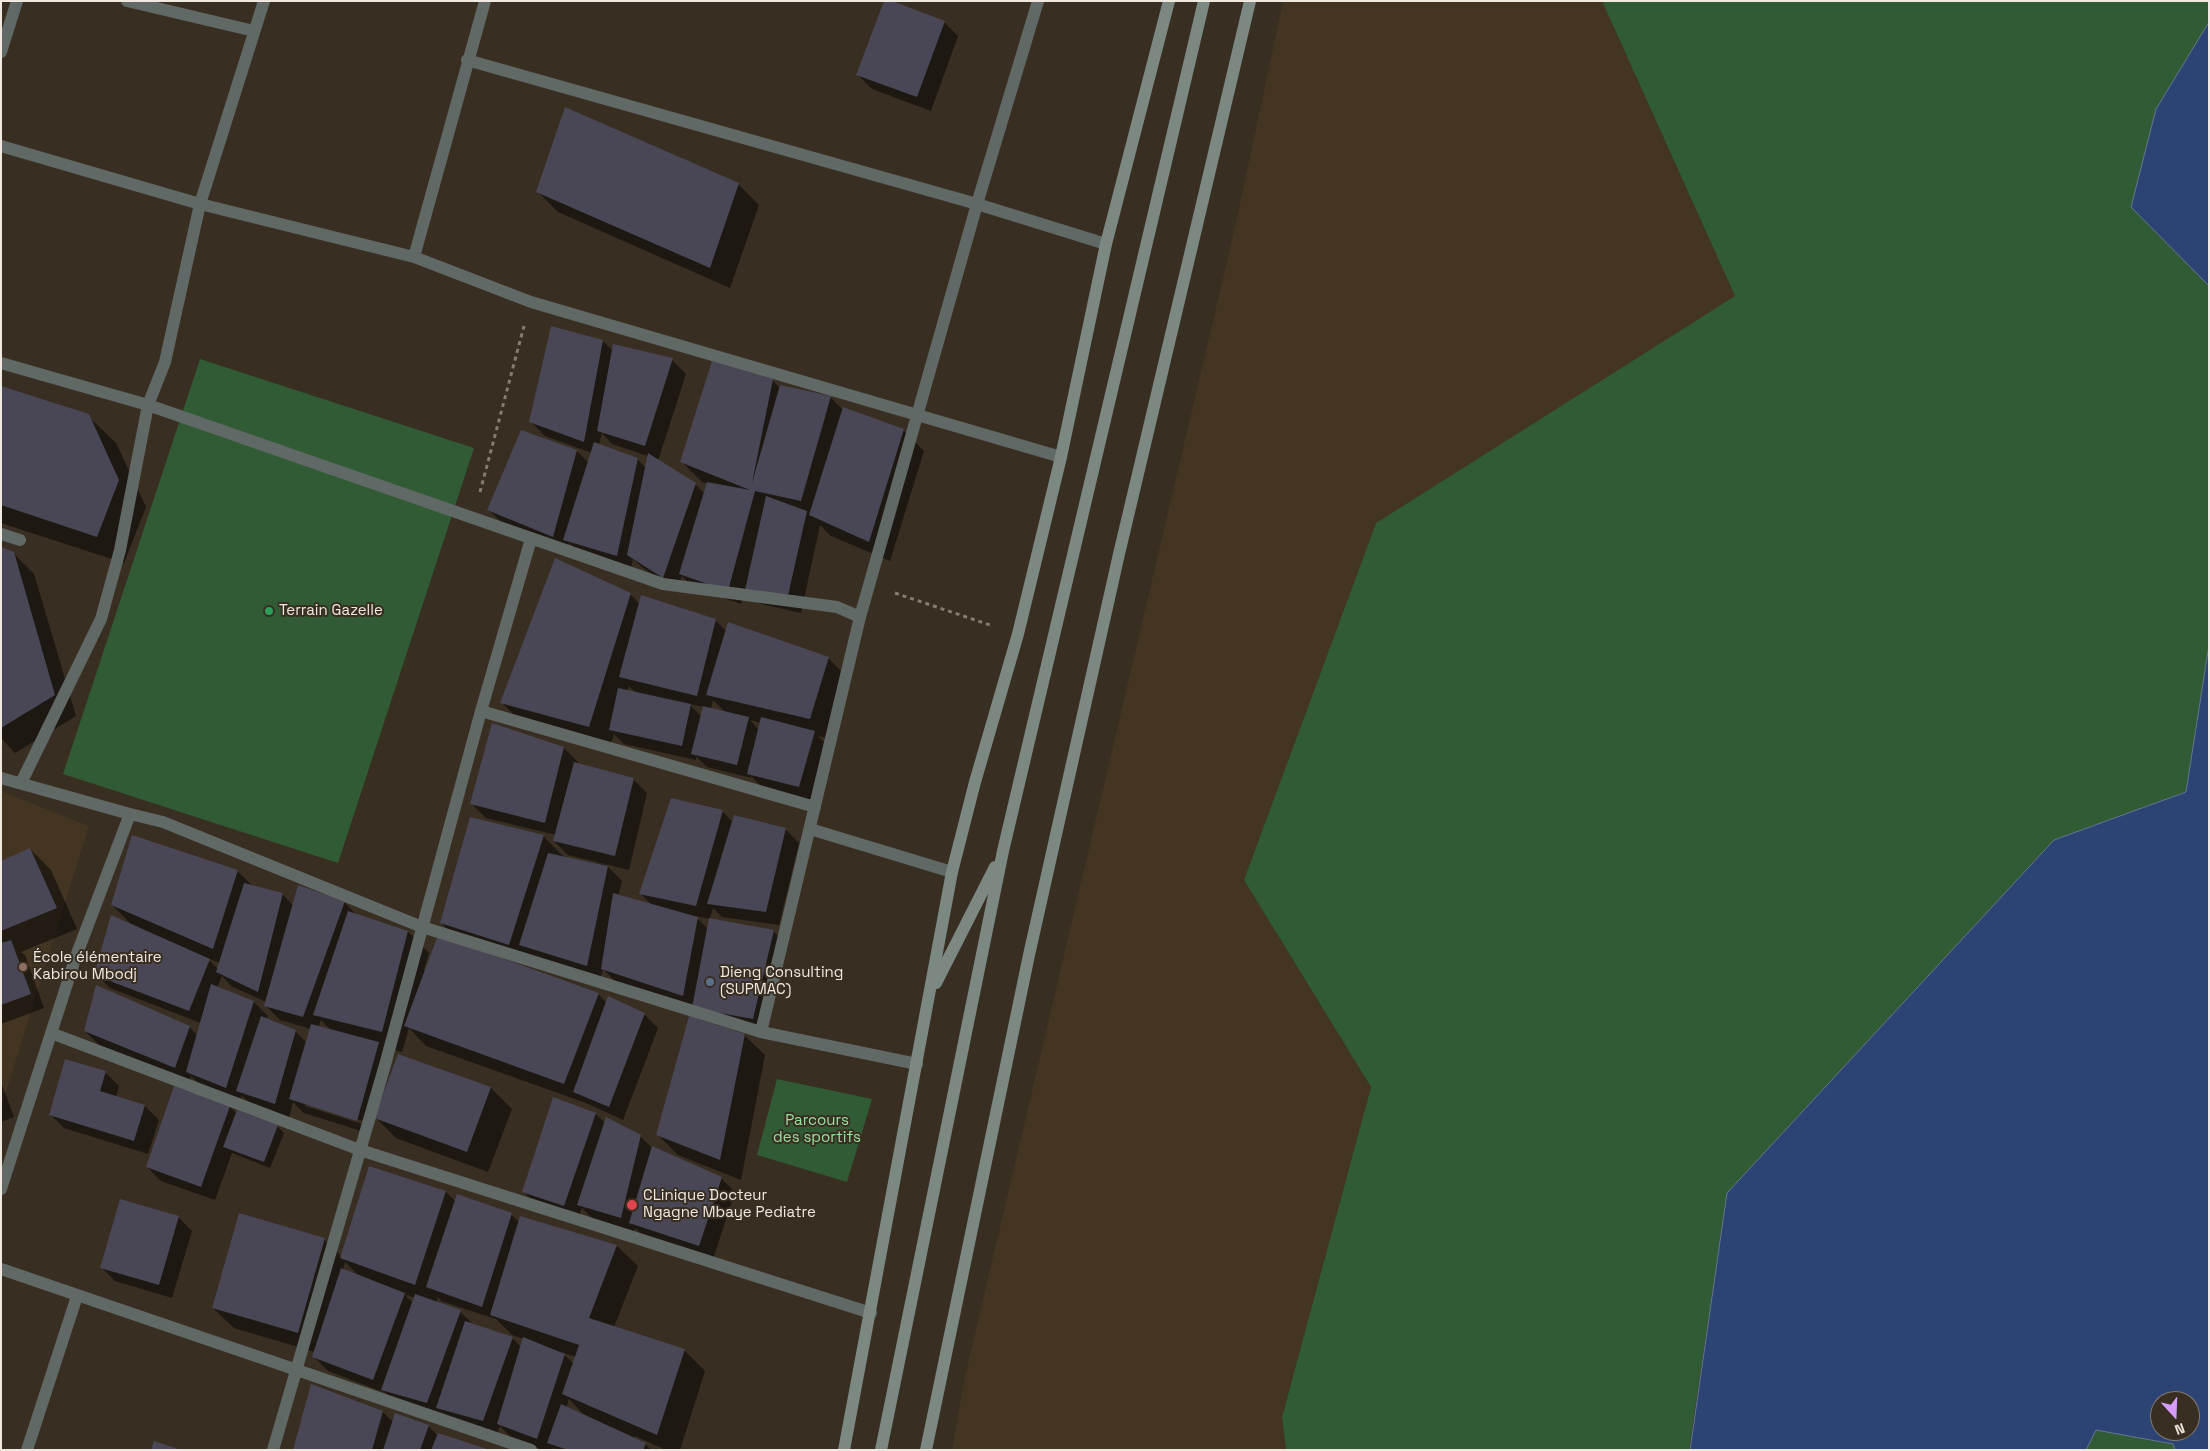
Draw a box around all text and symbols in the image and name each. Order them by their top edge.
place label: Terrain Gazelle [279,602,383,620]
marker: Terrain Gazelle [263,605,275,617]
place label: École élémentaire Kabirou Mbodj [33,949,162,984]
marker: École élémentaire Kabirou Mbodj [17,961,29,973]
place label: Dieng Consulting (SUPMAC) [720,964,843,999]
marker: Dieng Consulting (SUPMAC) [704,976,716,988]
park label: Parcours des sportifs [773,1112,861,1147]
place label: CLinique Docteur Ngagne Mbaye Pediatre [643,1187,816,1222]
marker: CLinique Docteur Ngagne Mbaye Pediatre [625,1198,639,1212]
north arrow [2150,1391,2200,1441]
text: N [2172,1419,2187,1439]

